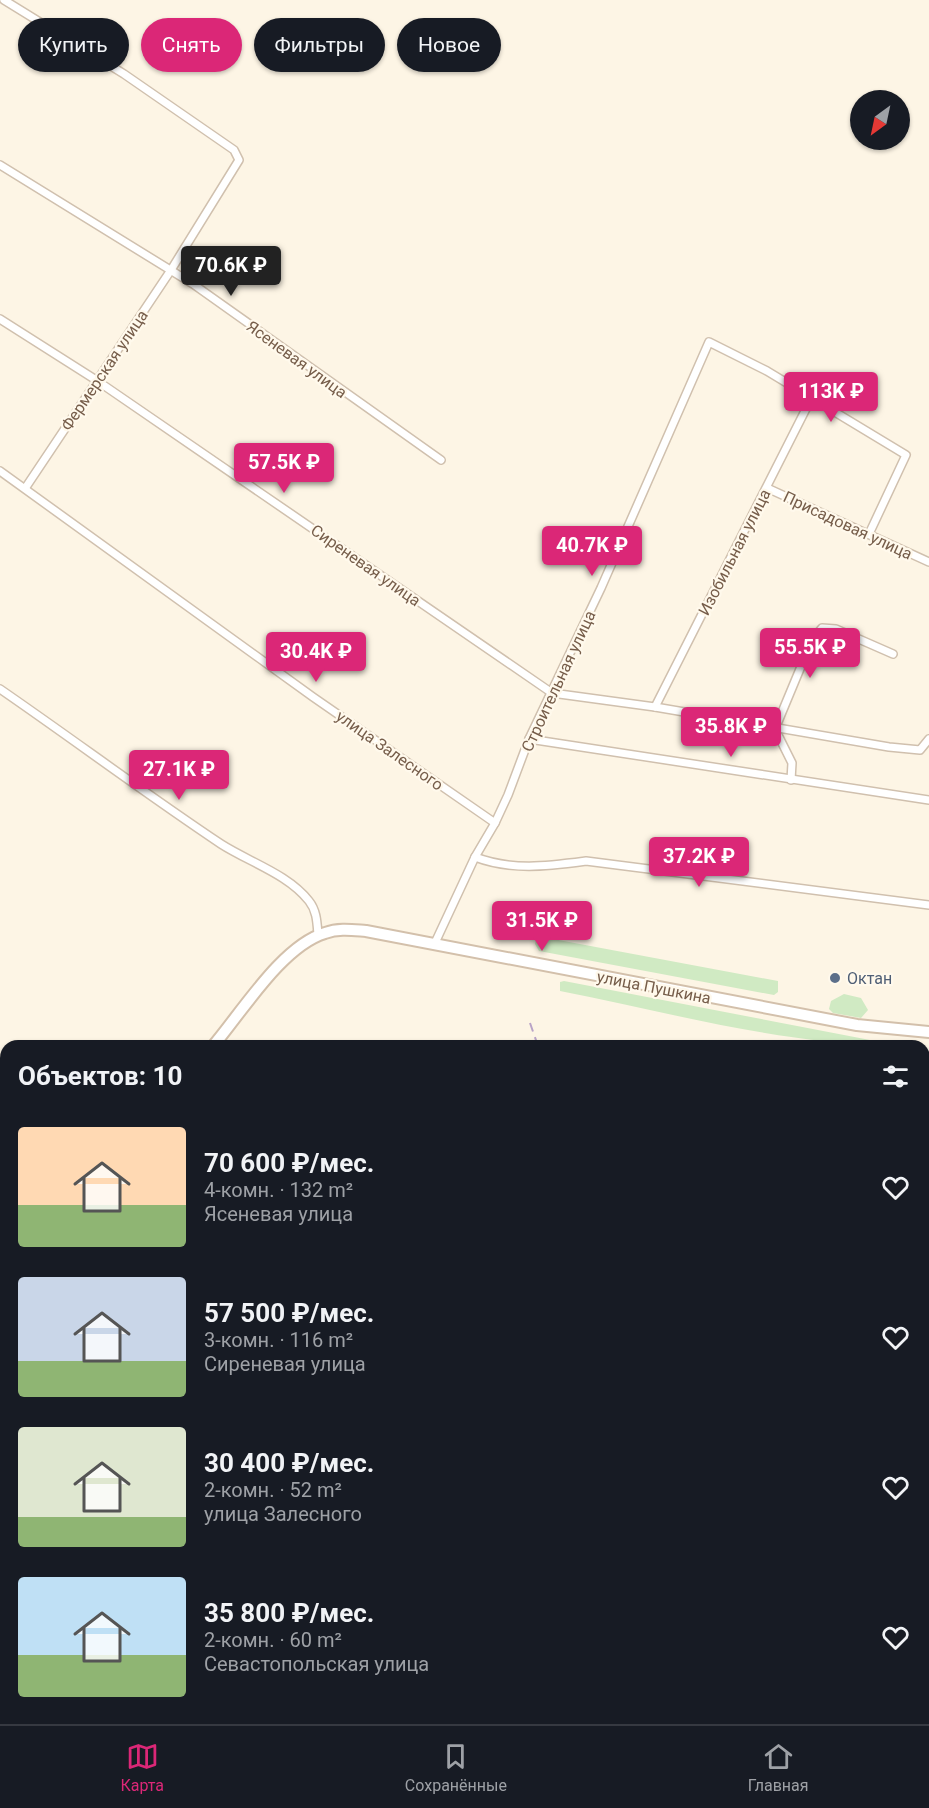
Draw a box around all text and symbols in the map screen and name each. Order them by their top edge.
chip: Купить [18,18,129,72]
chip: Снять [141,18,242,72]
chip: Фильтры [254,18,385,72]
chip: Новое [397,18,501,72]
north arrow [850,90,910,150]
map controls [850,90,910,150]
pin: 70.6K ₽ [176,246,286,297]
text: 70.6K ₽ [195,253,267,277]
street label: Фермерская улица [57,306,152,434]
street label: Ясеневая улица [243,317,351,402]
pin: 113K ₽ [782,372,880,423]
text: 113K ₽ [798,379,864,403]
pin: 57.5K ₽ [229,443,339,494]
text: 57.5K ₽ [248,450,320,474]
street label: Изобильная улица [694,486,774,619]
street label: Присадовая улица [780,487,915,564]
street label: Сиреневая улица [307,521,424,610]
pin: 40.7K ₽ [537,526,647,577]
text: 40.7K ₽ [556,533,628,557]
street label: Строительная улица [517,608,600,755]
pin: 55.5K ₽ [755,628,865,679]
pin: 30.4K ₽ [261,632,371,683]
text: 55.5K ₽ [774,635,846,659]
text: 30.4K ₽ [280,639,352,663]
street label: улица Залесного [333,706,447,794]
pin: 35.8K ₽ [676,707,786,758]
text: 35.8K ₽ [695,714,767,738]
pin: 27.1K ₽ [124,750,234,801]
text: 27.1K ₽ [143,757,215,781]
pin: 37.2K ₽ [644,837,754,888]
text: 37.2K ₽ [663,844,735,868]
pin: 31.5K ₽ [487,901,597,952]
text: 31.5K ₽ [506,908,578,932]
street label: улица Пушкина [595,967,712,1008]
place label: Октан [847,969,892,988]
marker: Октан [828,971,842,985]
icon: filters [879,1060,912,1093]
text: Объектов: 10 [18,1061,182,1091]
text: 70 600 ₽/мес. [204,1148,374,1178]
icon: home [66,1151,138,1223]
icon: heart [879,1171,912,1204]
text: 4-комн. · 132 m² [204,1178,353,1202]
text: Ясеневая улица [204,1202,353,1226]
text: 57 500 ₽/мес. [204,1298,374,1328]
icon: home [66,1301,138,1373]
icon: heart [879,1321,912,1354]
text: 3-комн. · 116 m² [204,1328,353,1352]
text: Сиреневая улица [204,1352,366,1376]
text: 30 400 ₽/мес. [204,1448,374,1478]
icon: home [66,1451,138,1523]
icon: heart [879,1471,912,1504]
text: 2-комн. · 52 m² [204,1478,342,1502]
text: улица Залесного [204,1502,362,1526]
text: 35 800 ₽/мес. [204,1598,374,1628]
icon: home [66,1601,138,1673]
icon: heart [879,1621,912,1654]
text: 2-комн. · 60 m² [204,1628,342,1652]
text: Севастопольская улица [204,1652,429,1676]
tab: Карта [120,1740,164,1795]
tab: Сохранённые [405,1740,507,1795]
tab: Главная [748,1740,809,1795]

